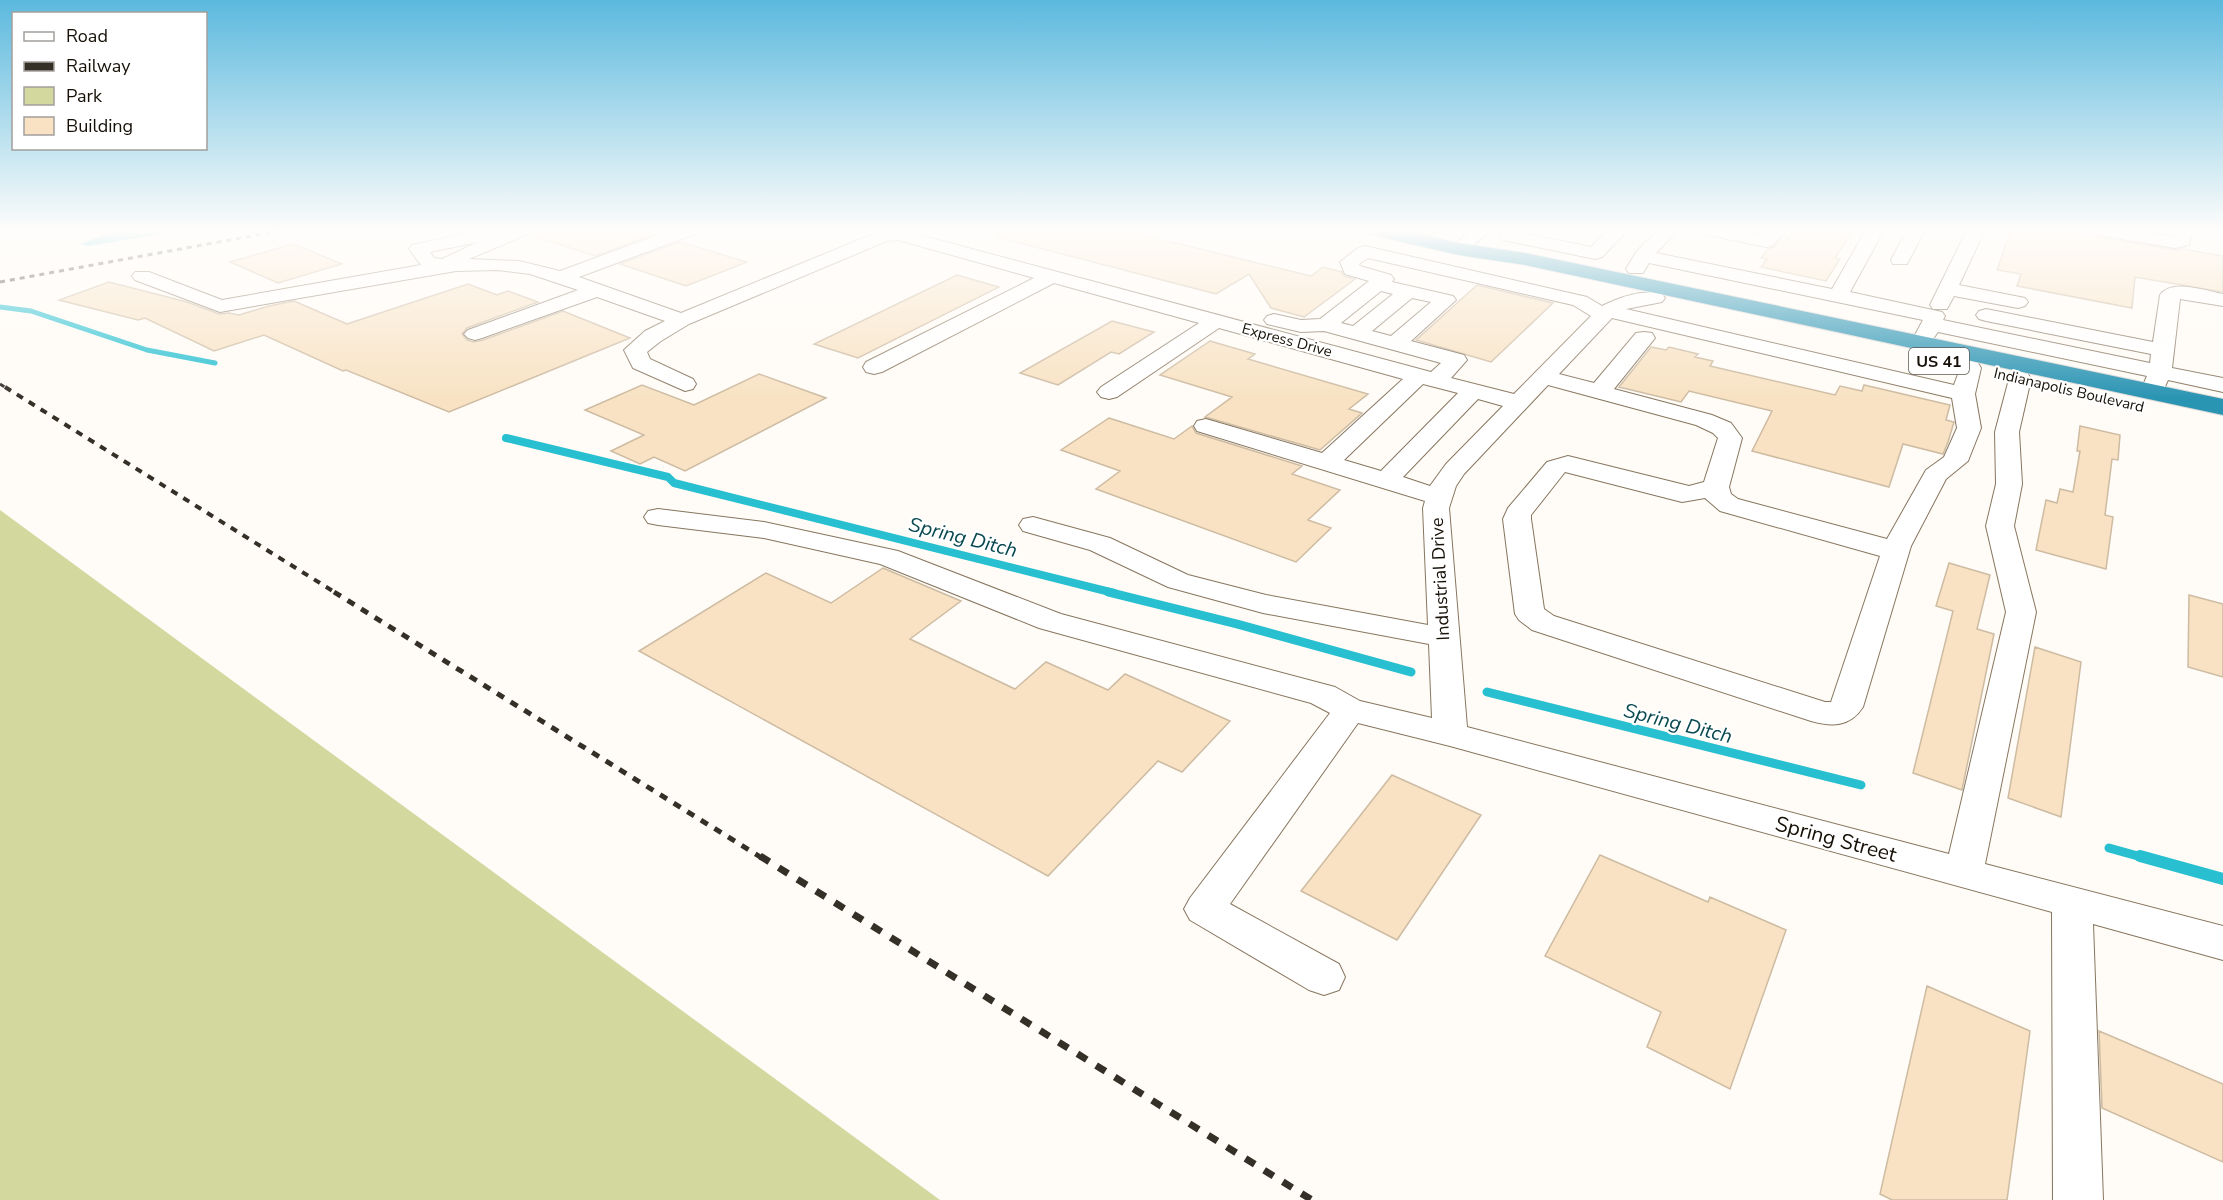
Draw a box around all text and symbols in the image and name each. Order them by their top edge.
legend [12,12,207,150]
text: Road [66,24,108,48]
text: Railway [66,54,131,78]
text: Park [66,84,103,108]
text: Building [66,114,133,138]
street label: Express Drive [1240,318,1334,362]
road number: US 41 [1909,348,1969,374]
street label: Indianapolis Boulevard [1992,363,2146,417]
water label: Spring Ditch [906,511,1020,564]
street label: Industrial Drive [1425,517,1455,641]
water label: Spring Ditch [1621,697,1735,750]
street label: Spring Street [1772,809,1900,869]

